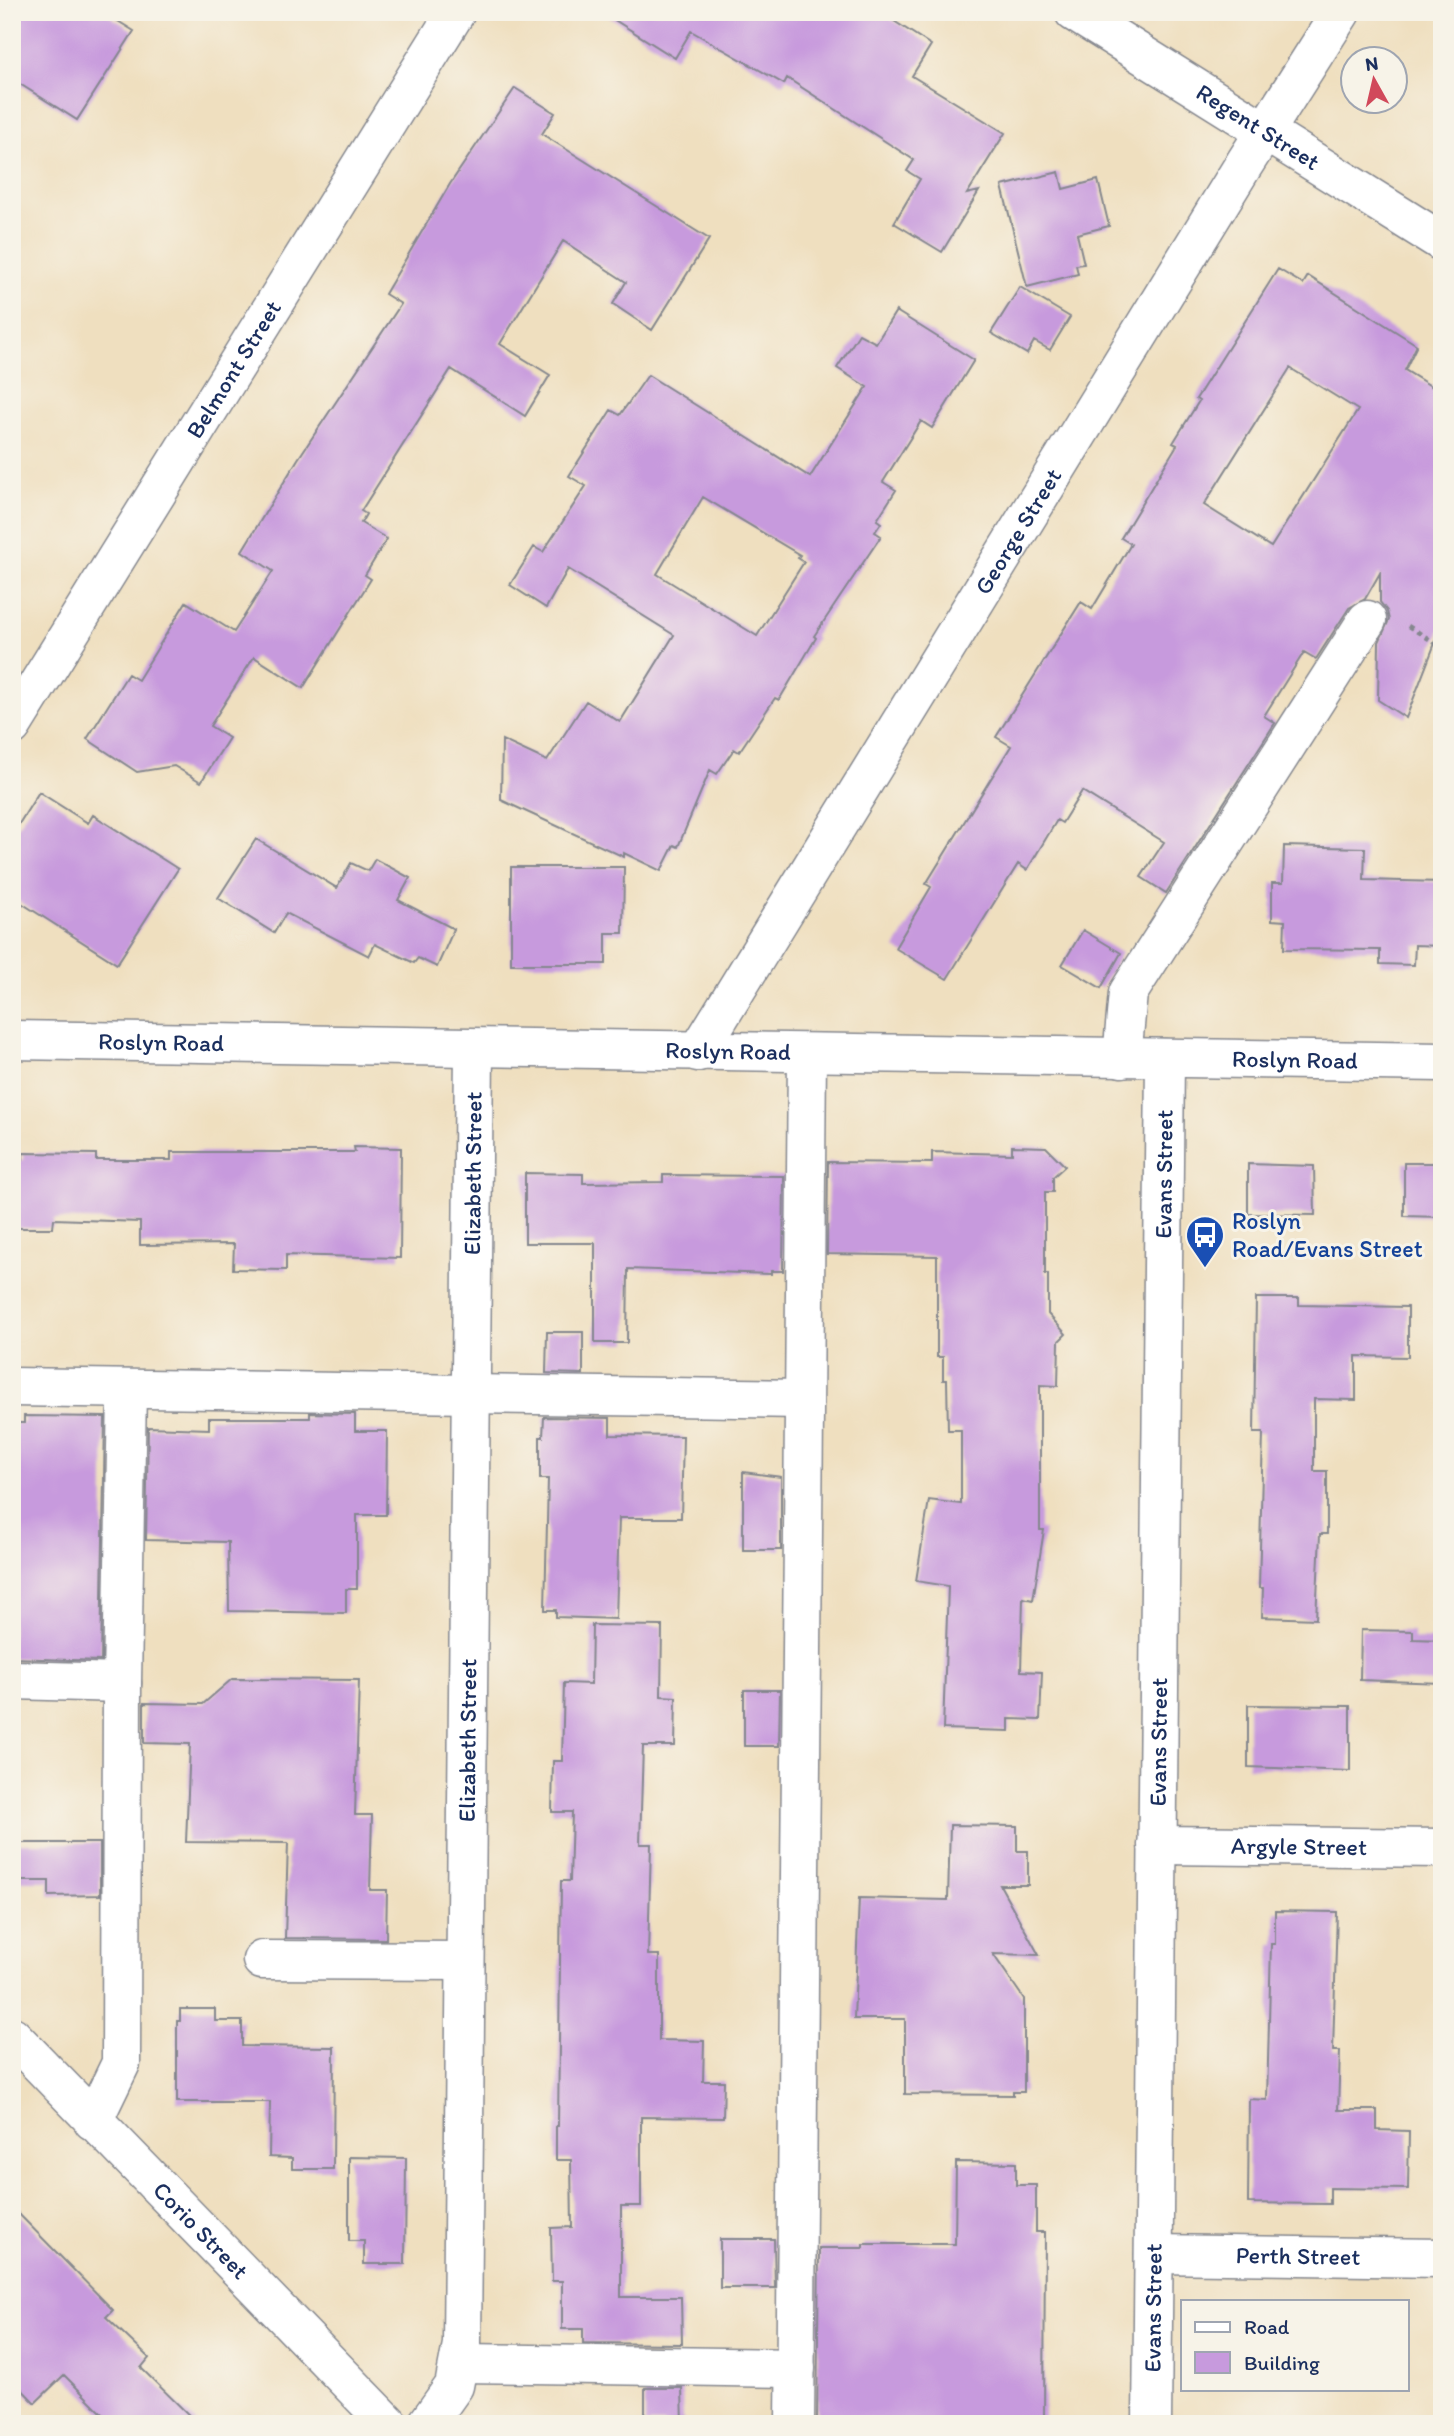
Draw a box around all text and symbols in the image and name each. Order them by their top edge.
north arrow [1338,46,1408,116]
text: N [1364,51,1380,76]
street label: Regent Street [1191,77,1325,176]
street label: Belmont Street [180,295,287,443]
street label: George Street [968,463,1067,600]
street label: Roslyn Road [98,1026,224,1057]
street label: Roslyn Road [665,1035,791,1066]
street label: Roslyn Road [1232,1044,1358,1075]
street label: Elizabeth Street [457,1091,488,1255]
street label: Evans Street [1148,1109,1179,1239]
place label: Roslyn Road/Evans Street [1232,1206,1423,1263]
bus stop icon: Roslyn Road/Evans Street [1184,1214,1226,1269]
street label: Elizabeth Street [452,1658,482,1822]
street label: Evans Street [1143,1677,1173,1807]
street label: Argyle Street [1231,1831,1367,1861]
street label: Corio Street [147,2175,255,2285]
street label: Perth Street [1235,2240,1361,2271]
street label: Evans Street [1137,2243,1168,2373]
legend [1181,2300,1408,2390]
text: Road [1244,2314,1290,2339]
text: Building [1244,2350,1320,2375]

